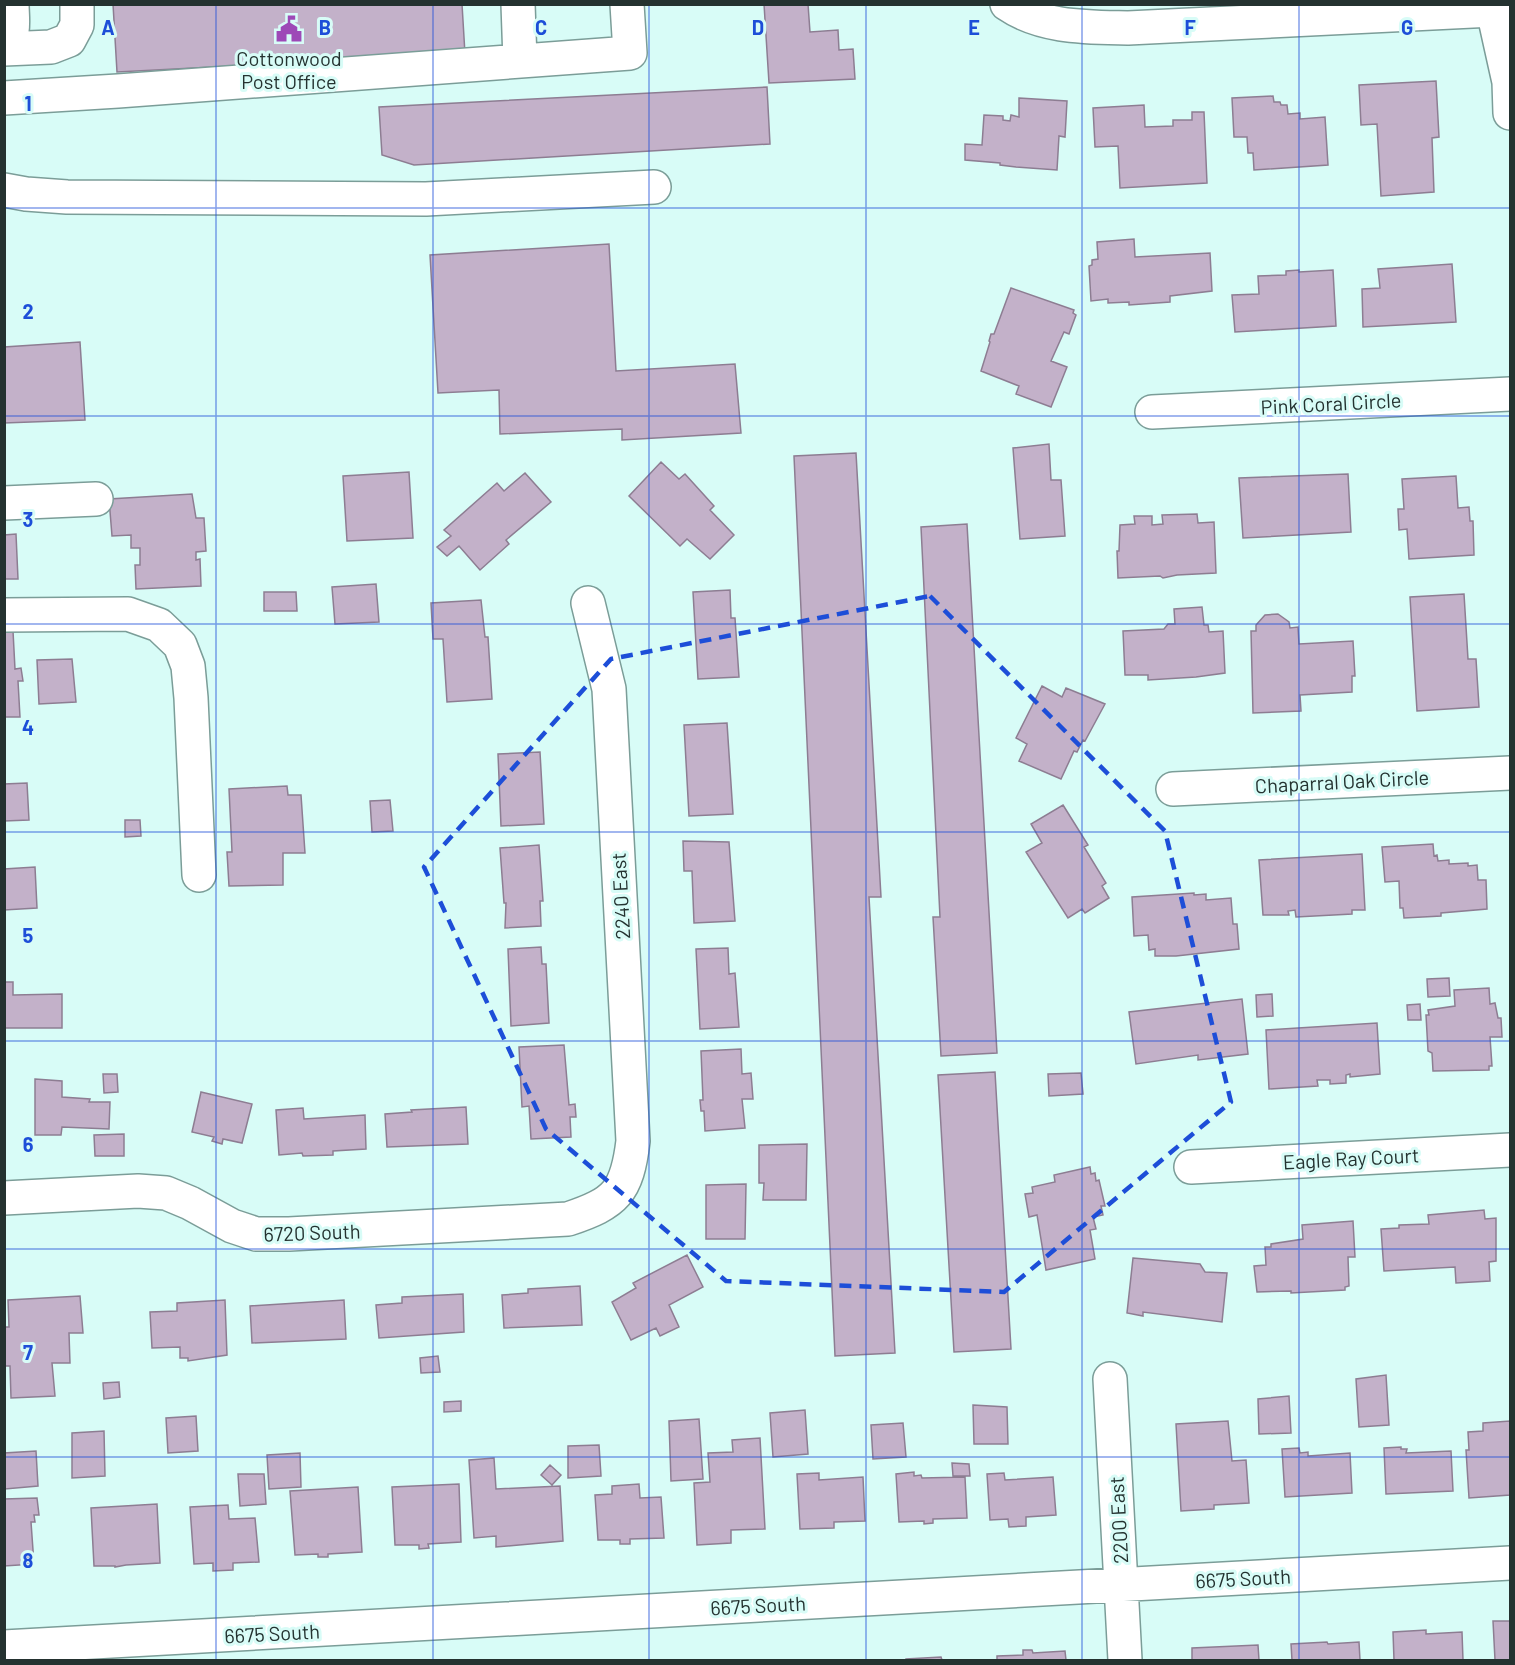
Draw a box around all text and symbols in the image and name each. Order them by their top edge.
public building icon: Cottonwood Post Office [274,14,304,44]
text: A [101,15,115,39]
text: B [319,15,331,39]
text: C [535,15,547,39]
text: D [752,15,764,39]
text: E [968,15,980,39]
text: F [1184,15,1196,39]
text: G [1401,15,1413,39]
place label: Cottonwood Post Office [236,46,342,93]
text: 1 [24,91,32,115]
text: 2 [22,299,34,323]
street label: Pink Coral Circle [1260,387,1402,419]
text: 3 [23,507,33,531]
text: 4 [22,715,34,739]
street label: Chaparral Oak Circle [1254,764,1430,798]
street label: 2240 East [606,852,634,940]
text: 5 [23,923,34,947]
text: 6 [23,1132,34,1156]
street label: Eagle Ray Court [1282,1142,1420,1174]
street label: 6720 South [263,1218,361,1246]
text: 7 [23,1340,33,1364]
street label: 2200 East [1104,1476,1132,1564]
text: 8 [23,1548,34,1572]
street label: 6675 South [1195,1564,1291,1592]
street label: 6675 South [710,1591,806,1619]
street label: 6675 South [224,1619,320,1647]

